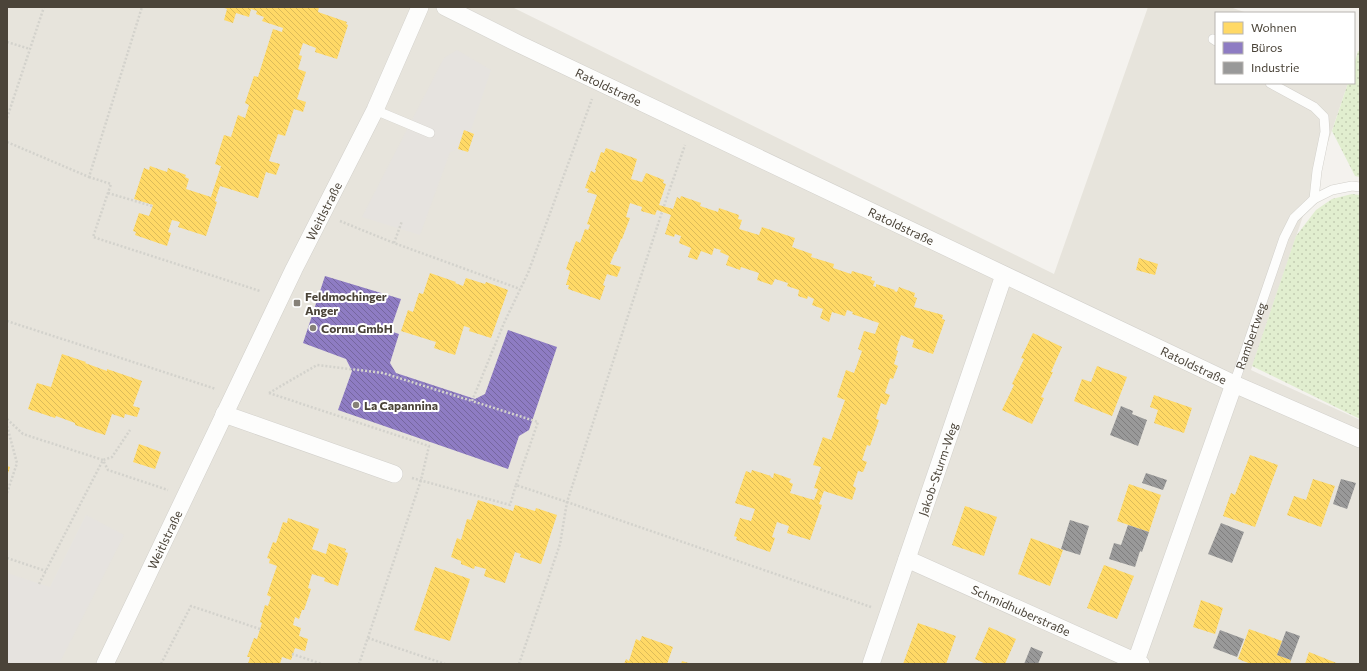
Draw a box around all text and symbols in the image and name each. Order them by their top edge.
legend [1215,12,1355,84]
text: Wohnen [1251,20,1297,34]
text: Büros [1251,40,1283,54]
text: Industrie [1251,60,1299,74]
street label: Ratoldstraße [573,65,644,108]
street label: Weitlstraße [303,179,344,243]
street label: Ratoldstraße [866,204,936,247]
place label: Feldmochinger Anger [305,289,387,317]
marker: Feldmochinger Anger [292,298,302,308]
street label: Rambertweg [1233,300,1269,371]
place label: Cornu GmbH [321,321,393,335]
marker: Cornu GmbH [308,323,318,333]
street label: Ratoldstraße [1159,343,1229,387]
place label: La Capannina [364,398,438,412]
marker: La Capannina [351,400,361,410]
street label: Jakob-Sturm-Weg [915,420,960,518]
street label: Weitlstraße [144,508,185,571]
street label: Schmidhuberstraße [969,582,1073,638]

